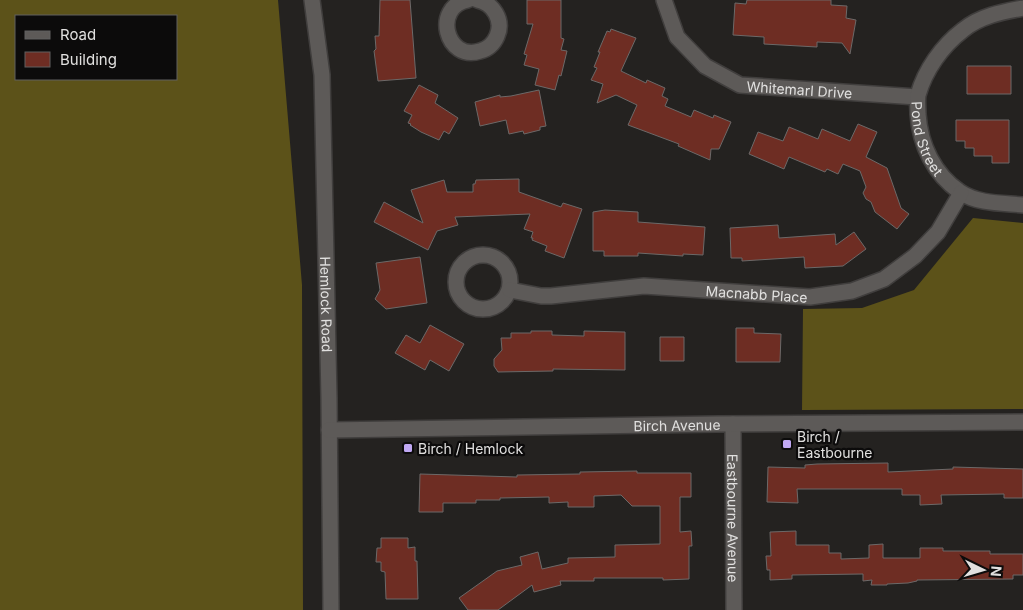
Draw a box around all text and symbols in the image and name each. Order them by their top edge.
legend [15,15,178,80]
text: Road [60,25,96,44]
text: Building [60,50,117,69]
street label: Whitemarl Drive [746,77,853,101]
street label: Pond Street [909,101,947,179]
street label: Hemlock Road [317,256,337,352]
street label: Macnabb Place [705,282,808,305]
street label: Birch Avenue [633,415,721,434]
place label: Birch / Eastbourne [797,428,872,461]
marker: Birch / Eastbourne [781,438,793,450]
place label: Birch / Hemlock [418,440,523,457]
marker: Birch / Hemlock [402,442,414,454]
street label: Eastbourne Avenue [725,454,742,582]
north arrow [958,545,1008,595]
text: N [988,565,1005,577]

